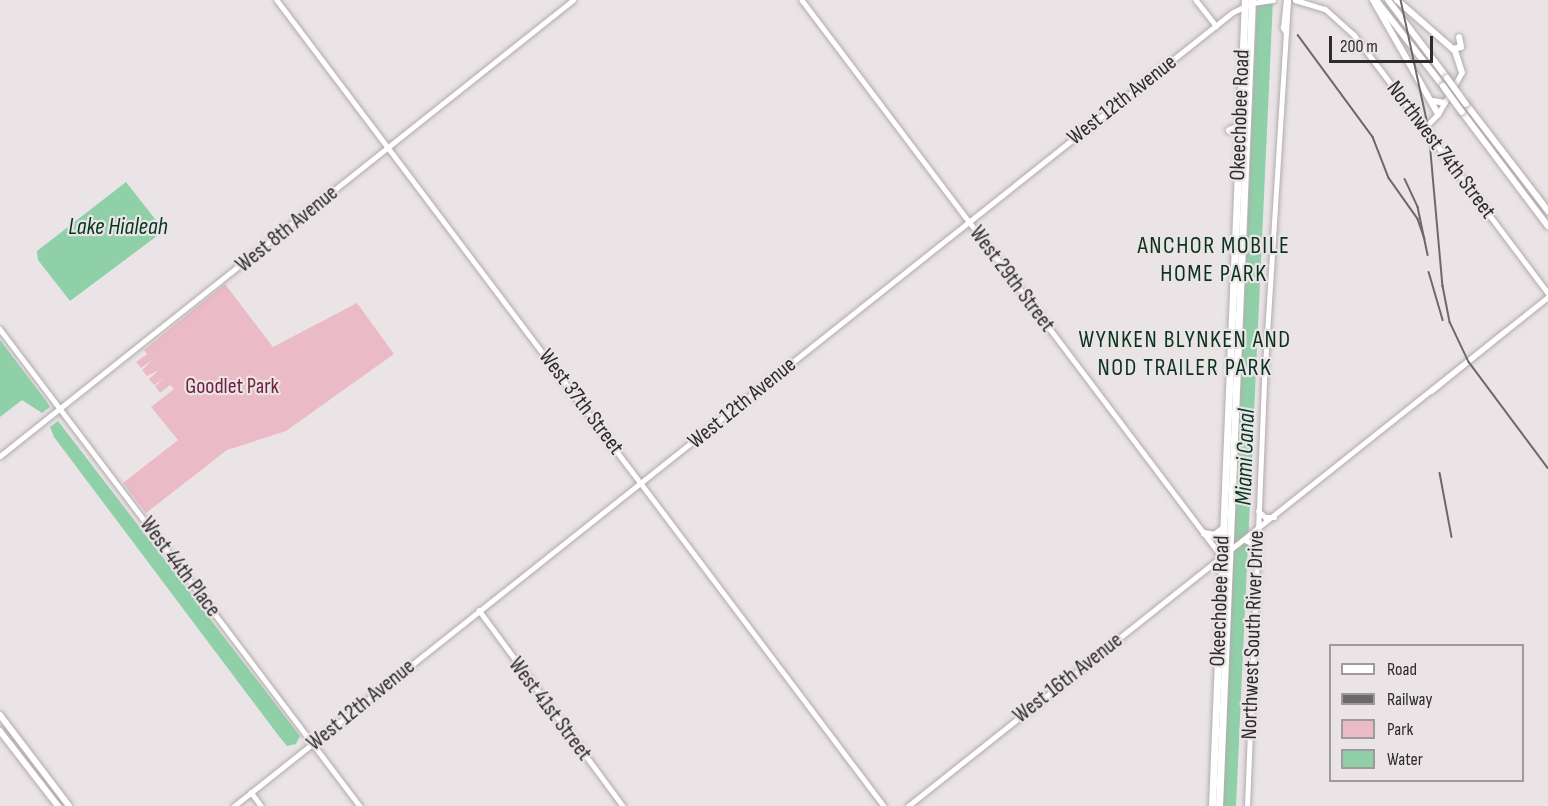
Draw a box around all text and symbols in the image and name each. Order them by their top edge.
scale bar [1332,24,1436,62]
text: 200 m [1340,36,1378,57]
street label: West 12th Avenue [1062,49,1182,151]
street label: Okeechobee Road [1225,49,1255,181]
street label: Northwest 74th Street [1381,76,1501,224]
street label: West 8th Avenue [231,180,343,278]
water label: Lake Hialeah [68,213,168,241]
street label: West 29th Street [964,221,1060,337]
district label: ANCHOR MOBILE HOME PARK [1138,232,1290,288]
district label: WYNKEN BLYNKEN AND NOD TRAILER PARK [1079,326,1291,382]
street label: West 37th Street [533,344,629,460]
street label: West 12th Avenue [683,351,801,455]
park label: Goodlet Park [185,374,279,400]
water label: Miami Canal [1229,408,1261,506]
street label: West 44th Place [134,512,226,622]
street label: Northwest South River Drive [1236,530,1270,740]
street label: Okeechobee Road [1205,535,1235,667]
street label: West 16th Avenue [1008,627,1128,729]
legend [1329,644,1524,782]
street label: West 41st Street [503,652,597,766]
street label: West 12th Avenue [302,653,420,757]
text: Road [1387,659,1417,680]
text: Railway [1387,689,1432,710]
text: Park [1387,719,1413,740]
text: Water [1387,749,1423,770]

